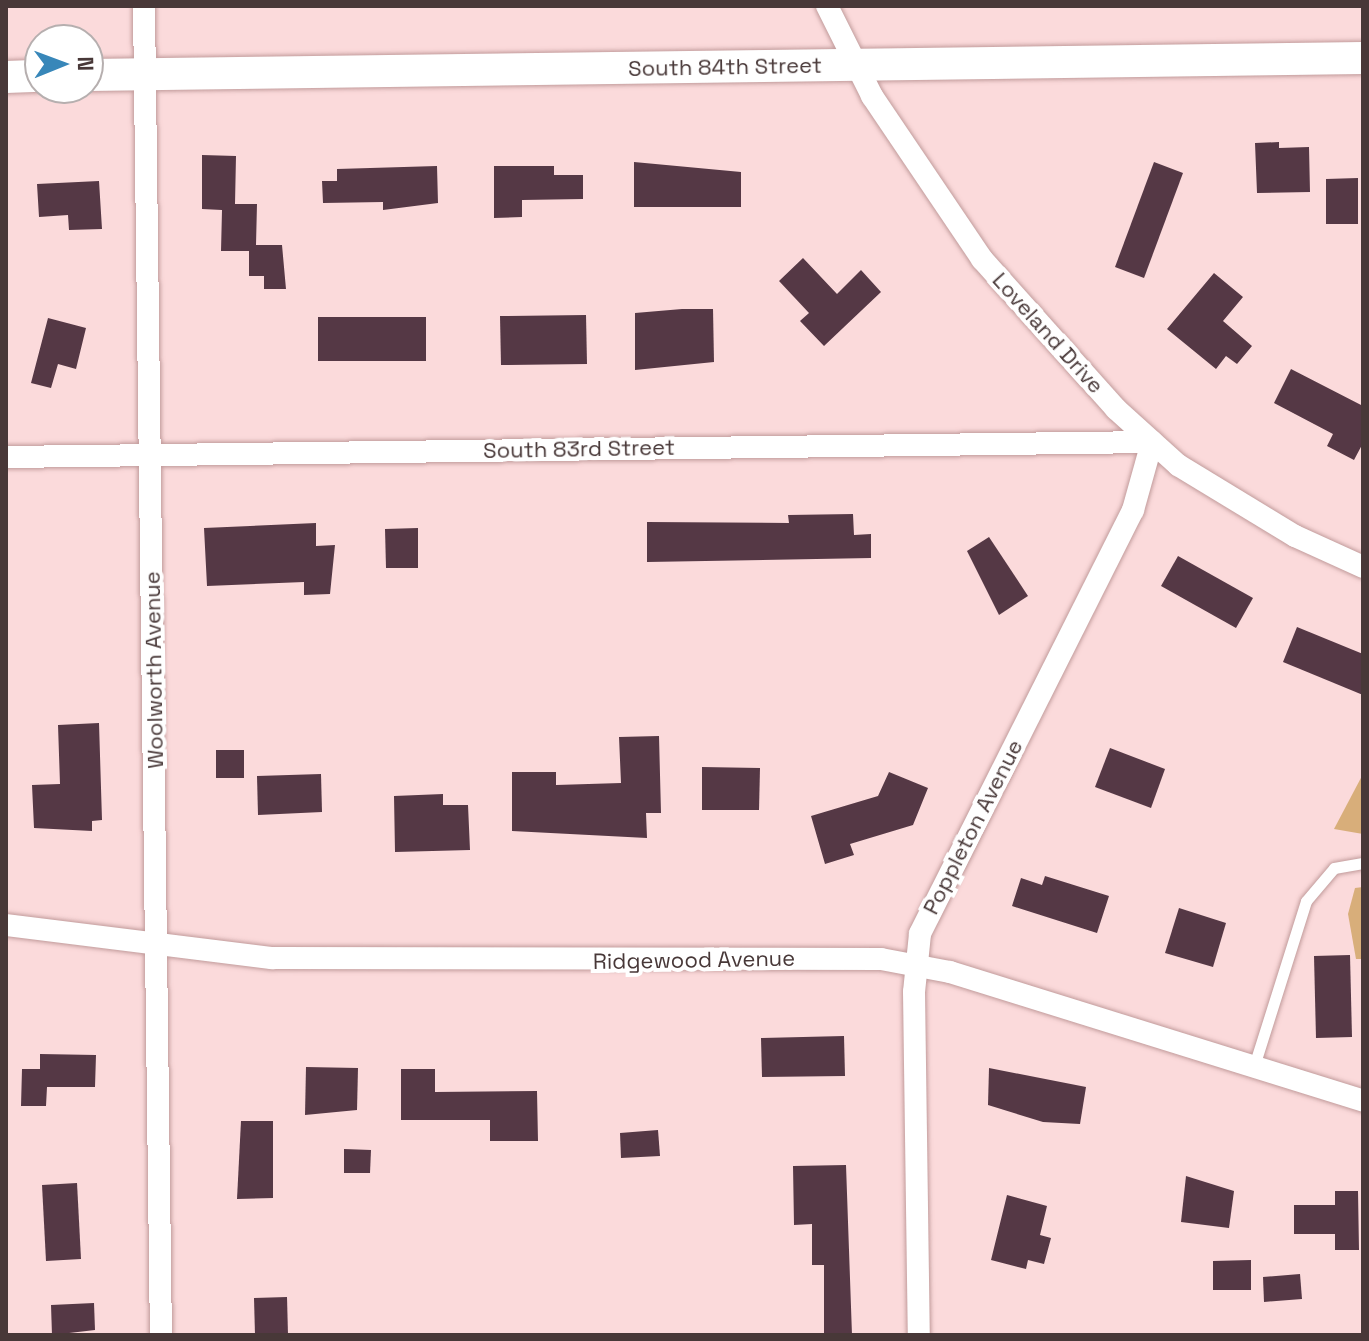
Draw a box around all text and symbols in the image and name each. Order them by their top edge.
north arrow [24,24,104,104]
street label: South 84th Street [628,52,822,82]
text: N [72,56,100,71]
street label: Loveland Drive [987,267,1109,399]
street label: South 83rd Street [483,434,675,464]
street label: Woolworth Avenue [139,571,169,769]
street label: Poppleton Avenue [917,735,1029,919]
street label: Ridgewood Avenue [593,945,795,975]

